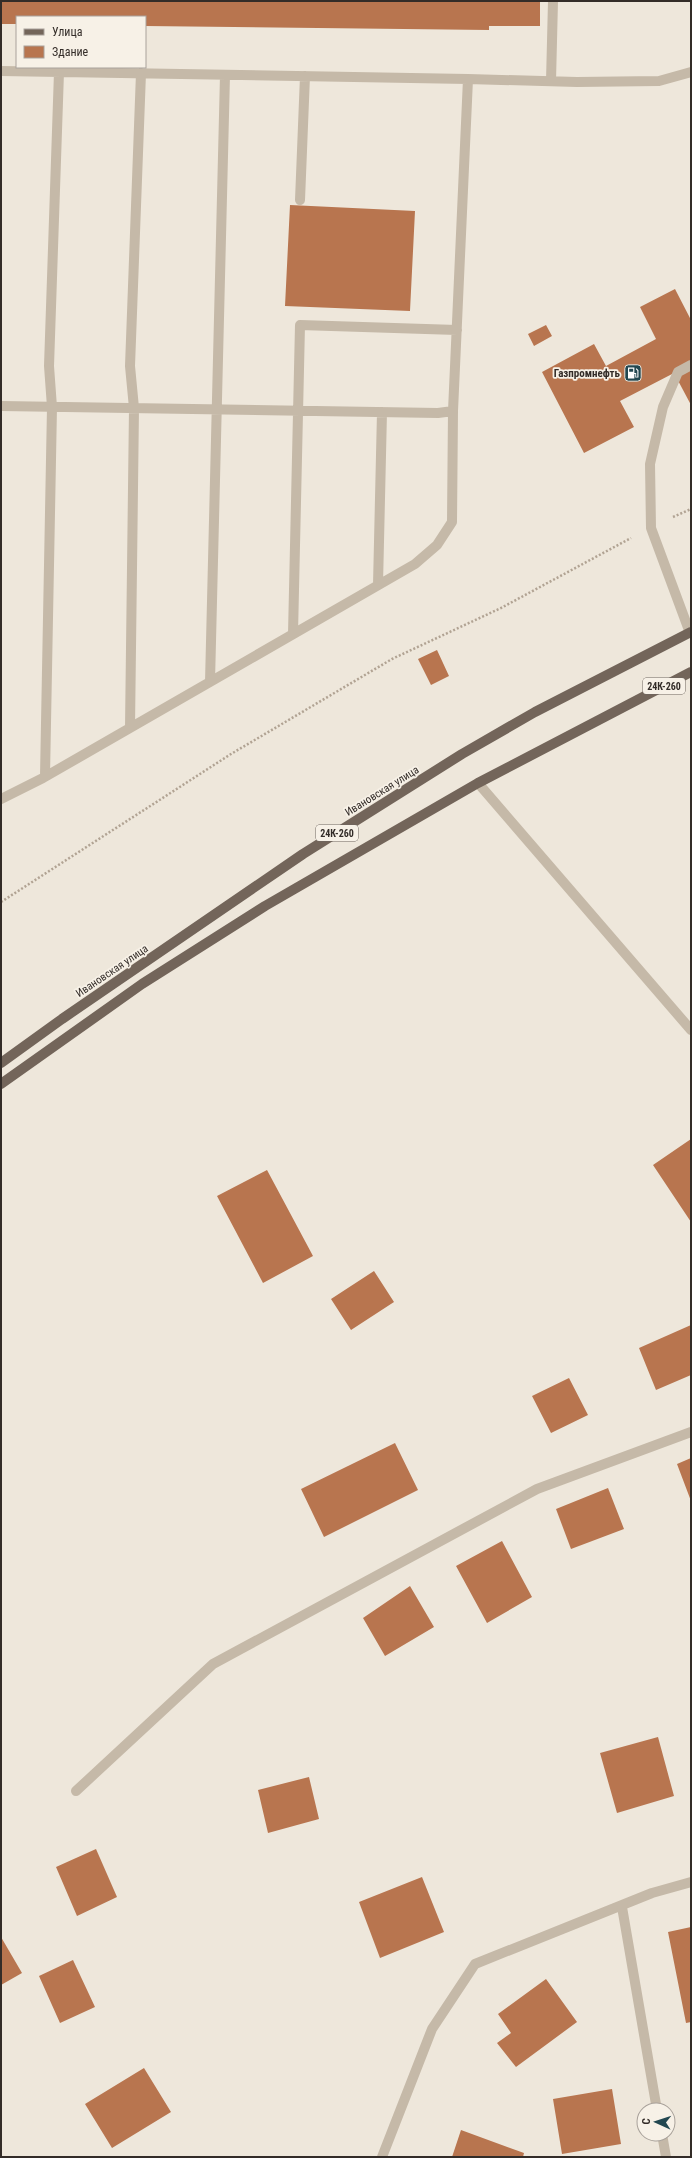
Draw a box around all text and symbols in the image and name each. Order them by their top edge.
legend [16,16,146,68]
text: Улица [52,25,83,39]
text: Здание [52,45,89,59]
fuel station icon: Газпромнефть [623,363,643,383]
place label: Газпромнефть [554,367,621,380]
road number: 24К-260 [643,678,685,694]
street label: Ивановская улица [343,763,421,819]
road number: 24К-260 [316,825,358,841]
street label: Ивановская улица [73,942,151,1000]
north arrow [636,2102,676,2142]
text: С [640,2118,653,2125]

